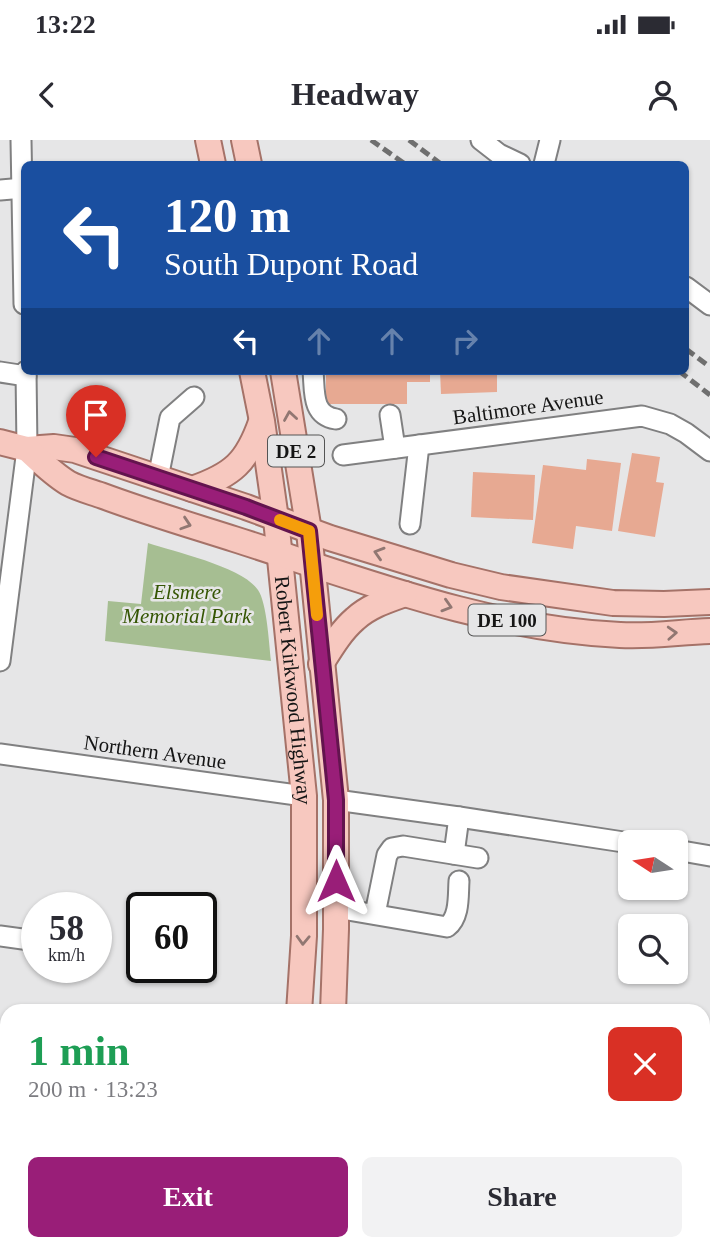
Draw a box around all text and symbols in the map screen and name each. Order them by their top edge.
text: 13:22 [35,10,96,39]
icon: back [28,76,66,114]
text: Headway [291,76,419,112]
icon: person [644,76,682,114]
text: 120 m [164,188,291,243]
icon: left [49,189,140,280]
text: South Dupont Road [164,246,418,282]
icon: left [227,322,265,360]
icon: ahead [300,322,338,360]
icon: ahead [373,322,411,360]
icon: right [446,322,484,360]
pin [66,385,126,457]
street label: Baltimore Avenue [451,385,605,429]
icon: arrive [77,396,115,434]
one-way arrow [283,410,298,422]
road number: DE 2 [268,436,324,466]
one-way arrow [180,515,192,530]
one-way arrow [373,547,385,562]
street label: Robert Kirkwood Highway [270,575,316,805]
park label: Elsmere Memorial Park [122,580,252,628]
one-way arrow [441,598,453,613]
road number: DE 100 [468,604,546,635]
one-way arrow [667,625,678,640]
street label: Northern Avenue [82,730,228,774]
north arrow [618,830,688,900]
map controls [618,830,688,984]
position arrow [299,844,373,918]
speed limit sign: 60 [126,892,217,983]
text: 58 [49,909,84,948]
button: search [618,914,688,984]
one-way arrow [296,935,311,946]
text: km/h [48,945,85,965]
button: close [608,1027,682,1101]
text: 1 min [28,1028,130,1074]
text: 200 m · 13:23 [28,1077,158,1102]
button: Exit [28,1157,348,1237]
button: Share [362,1157,682,1237]

